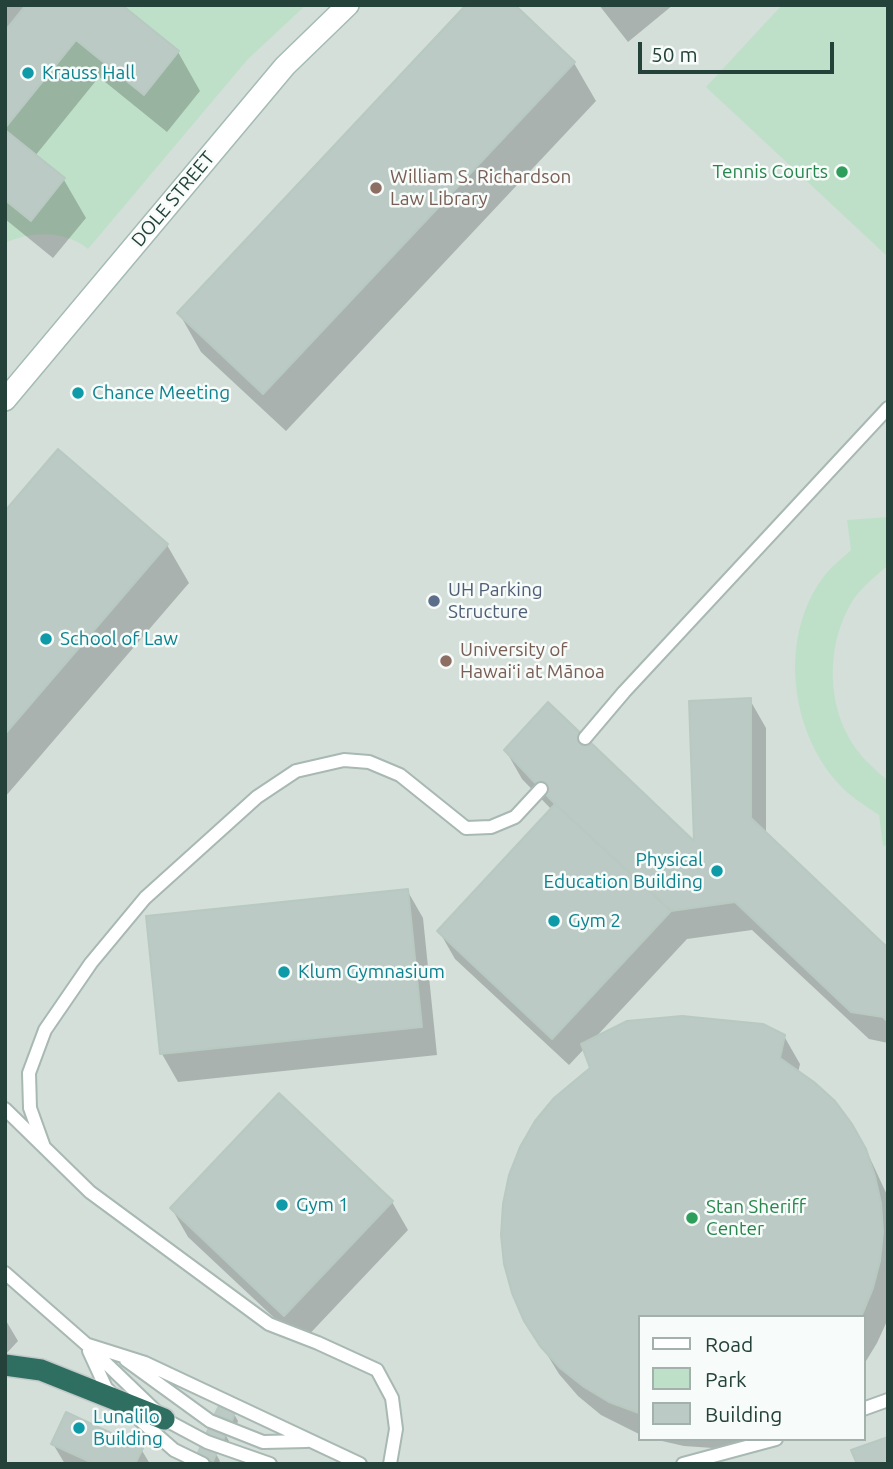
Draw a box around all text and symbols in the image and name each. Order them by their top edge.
scale bar [641,28,837,72]
text: 50 m [651,42,698,66]
place label: Krauss Hall [42,62,135,84]
marker: Krauss Hall [20,65,36,81]
street label: DOLE STREET [127,147,219,251]
place label: Tennis Courts [712,161,828,183]
marker: Tennis Courts [834,164,850,180]
place label: William S. Richardson Law Library [390,166,571,210]
marker: William S. Richardson Law Library [368,180,384,196]
place label: Chance Meeting [92,382,230,404]
marker: Chance Meeting [70,385,86,401]
place label: UH Parking Structure [448,579,543,623]
marker: UH Parking Structure [426,593,442,609]
place label: School of Law [60,628,178,650]
marker: School of Law [38,631,54,647]
place label: University of Hawaiʻi at Mānoa [460,639,605,683]
marker: University of Hawaiʻi at Mānoa [438,653,454,669]
place label: Physical Education Building [544,849,703,893]
marker: Physical Education Building [709,863,725,879]
place label: Gym 2 [568,910,621,932]
marker: Gym 2 [546,913,562,929]
place label: Klum Gymnasium [298,961,445,983]
marker: Klum Gymnasium [276,964,292,980]
place label: Gym 1 [296,1194,349,1216]
place label: Stan Sheriff Center [706,1196,806,1240]
marker: Gym 1 [274,1197,290,1213]
marker: Stan Sheriff Center [684,1210,700,1226]
legend [638,1315,865,1441]
text: Road [705,1332,753,1356]
text: Park [705,1367,747,1391]
text: Building [705,1402,782,1426]
place label: Lunalilo Building [93,1406,163,1450]
marker: Lunalilo Building [71,1420,87,1436]

